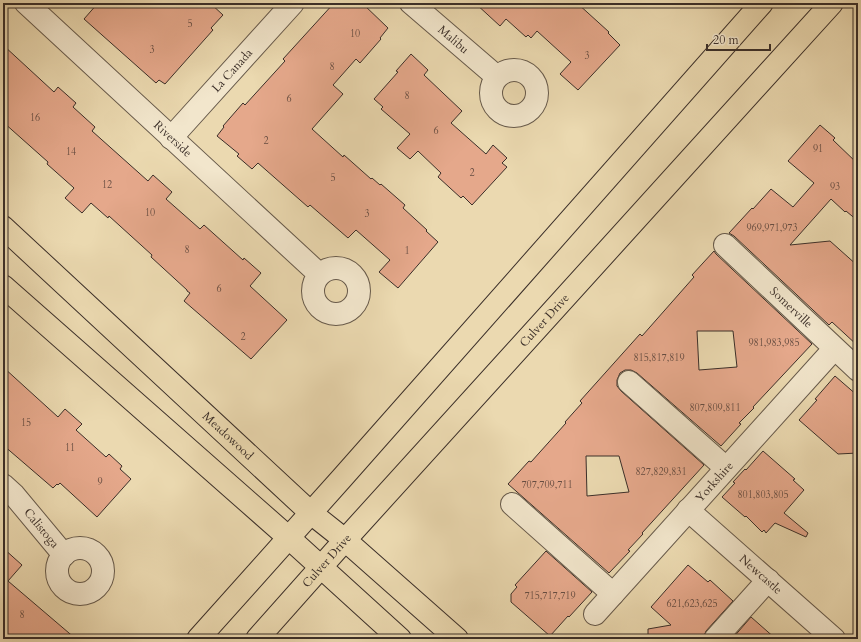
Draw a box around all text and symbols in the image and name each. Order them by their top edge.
house number: 5 [187,17,193,31]
street label: Malibu [435,22,473,58]
scale bar [707,26,770,52]
house number: 10 [350,27,360,41]
text: 20 m [713,32,740,48]
house number: 3 [149,43,155,57]
street label: La Canada [208,45,256,96]
house number: 3 [584,49,590,63]
house number: 8 [329,60,335,74]
house number: 8 [404,89,410,103]
house number: 6 [286,92,292,106]
house number: 16 [30,111,40,125]
street label: Riverside [150,117,195,161]
house number: 6 [433,124,439,138]
house number: 2 [263,134,269,148]
house number: 91 [813,142,823,156]
house number: 14 [66,145,76,159]
house number: 2 [469,166,475,180]
house number: 5 [330,171,336,185]
house number: 12 [102,178,112,192]
house number: 93 [830,180,840,194]
house number: 10 [145,206,155,220]
house number: 3 [364,207,370,221]
house number: 969,971,973 [746,221,798,235]
house number: 8 [184,243,190,257]
house number: 1 [404,244,410,258]
house number: 6 [216,282,222,296]
street label: Somerville [766,283,816,331]
street label: Culver Drive [516,290,573,351]
house number: 2 [240,330,246,344]
house number: 981,983,985 [748,336,800,350]
house number: 815,817,819 [633,351,685,365]
house number: 807,809,811 [689,401,741,415]
street label: Meadowood [199,408,257,464]
house number: 15 [21,416,31,430]
house number: 11 [65,441,75,455]
street label: Yorkshire [691,458,737,506]
house number: 827,829,831 [635,465,687,479]
house number: 9 [97,475,103,489]
house number: 707,709,711 [521,478,573,492]
house number: 801,803,805 [737,488,789,502]
street label: Calistoga [20,505,63,552]
street label: Culver Drive [299,530,355,591]
street label: Newcastle [736,551,786,598]
house number: 715,717,719 [524,589,576,603]
house number: 621,623,625 [666,597,718,611]
house number: 8 [19,608,25,622]

